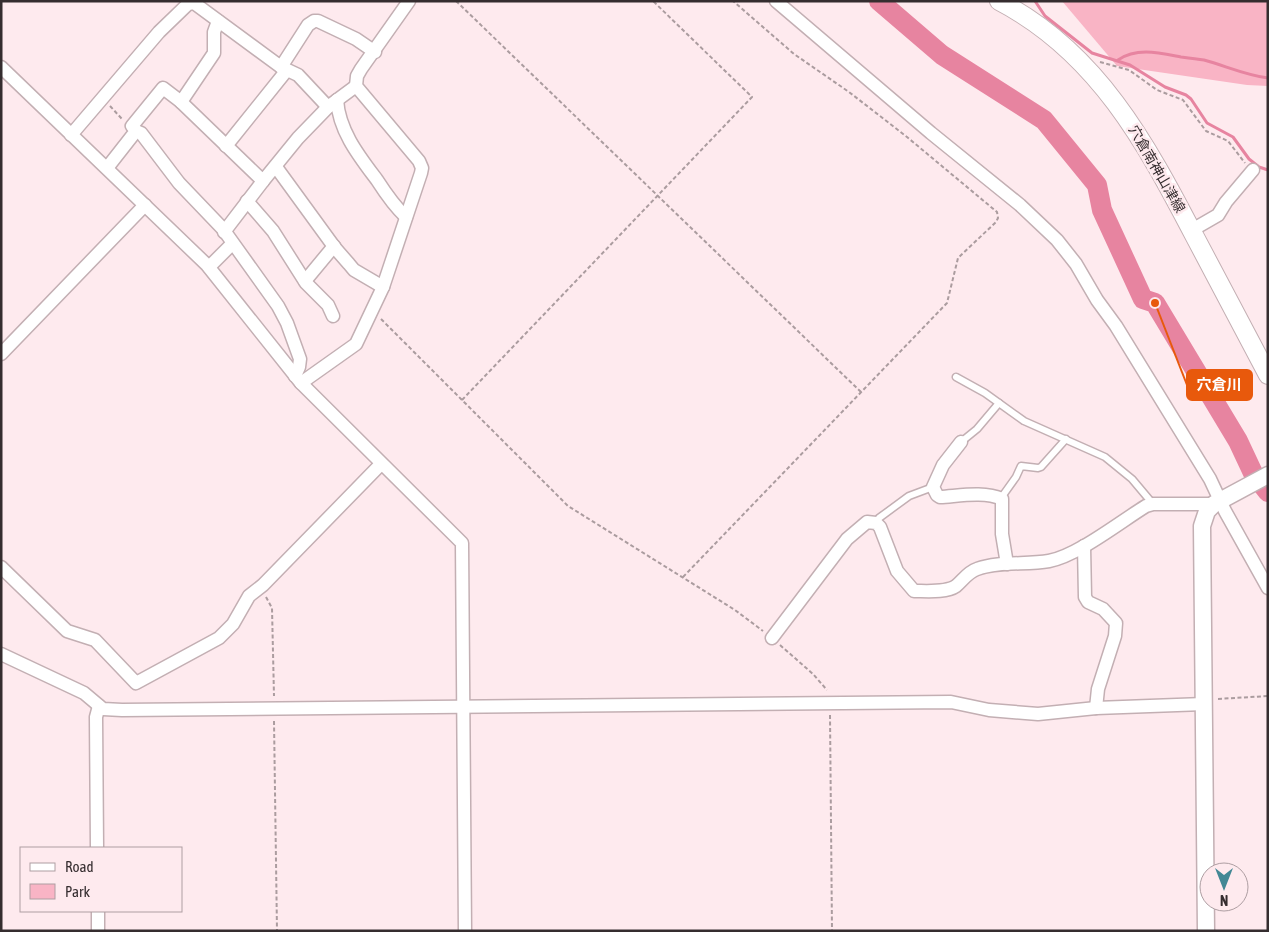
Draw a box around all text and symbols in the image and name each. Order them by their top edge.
street label: 穴倉南神山津線 [1126,123,1188,215]
callout: 穴倉川 [1187,370,1252,400]
text: 穴倉川 [1196,376,1242,393]
legend [20,847,182,912]
text: Road [65,858,94,875]
north arrow [1199,862,1249,912]
text: Park [65,883,90,900]
text: N [1220,892,1228,908]

